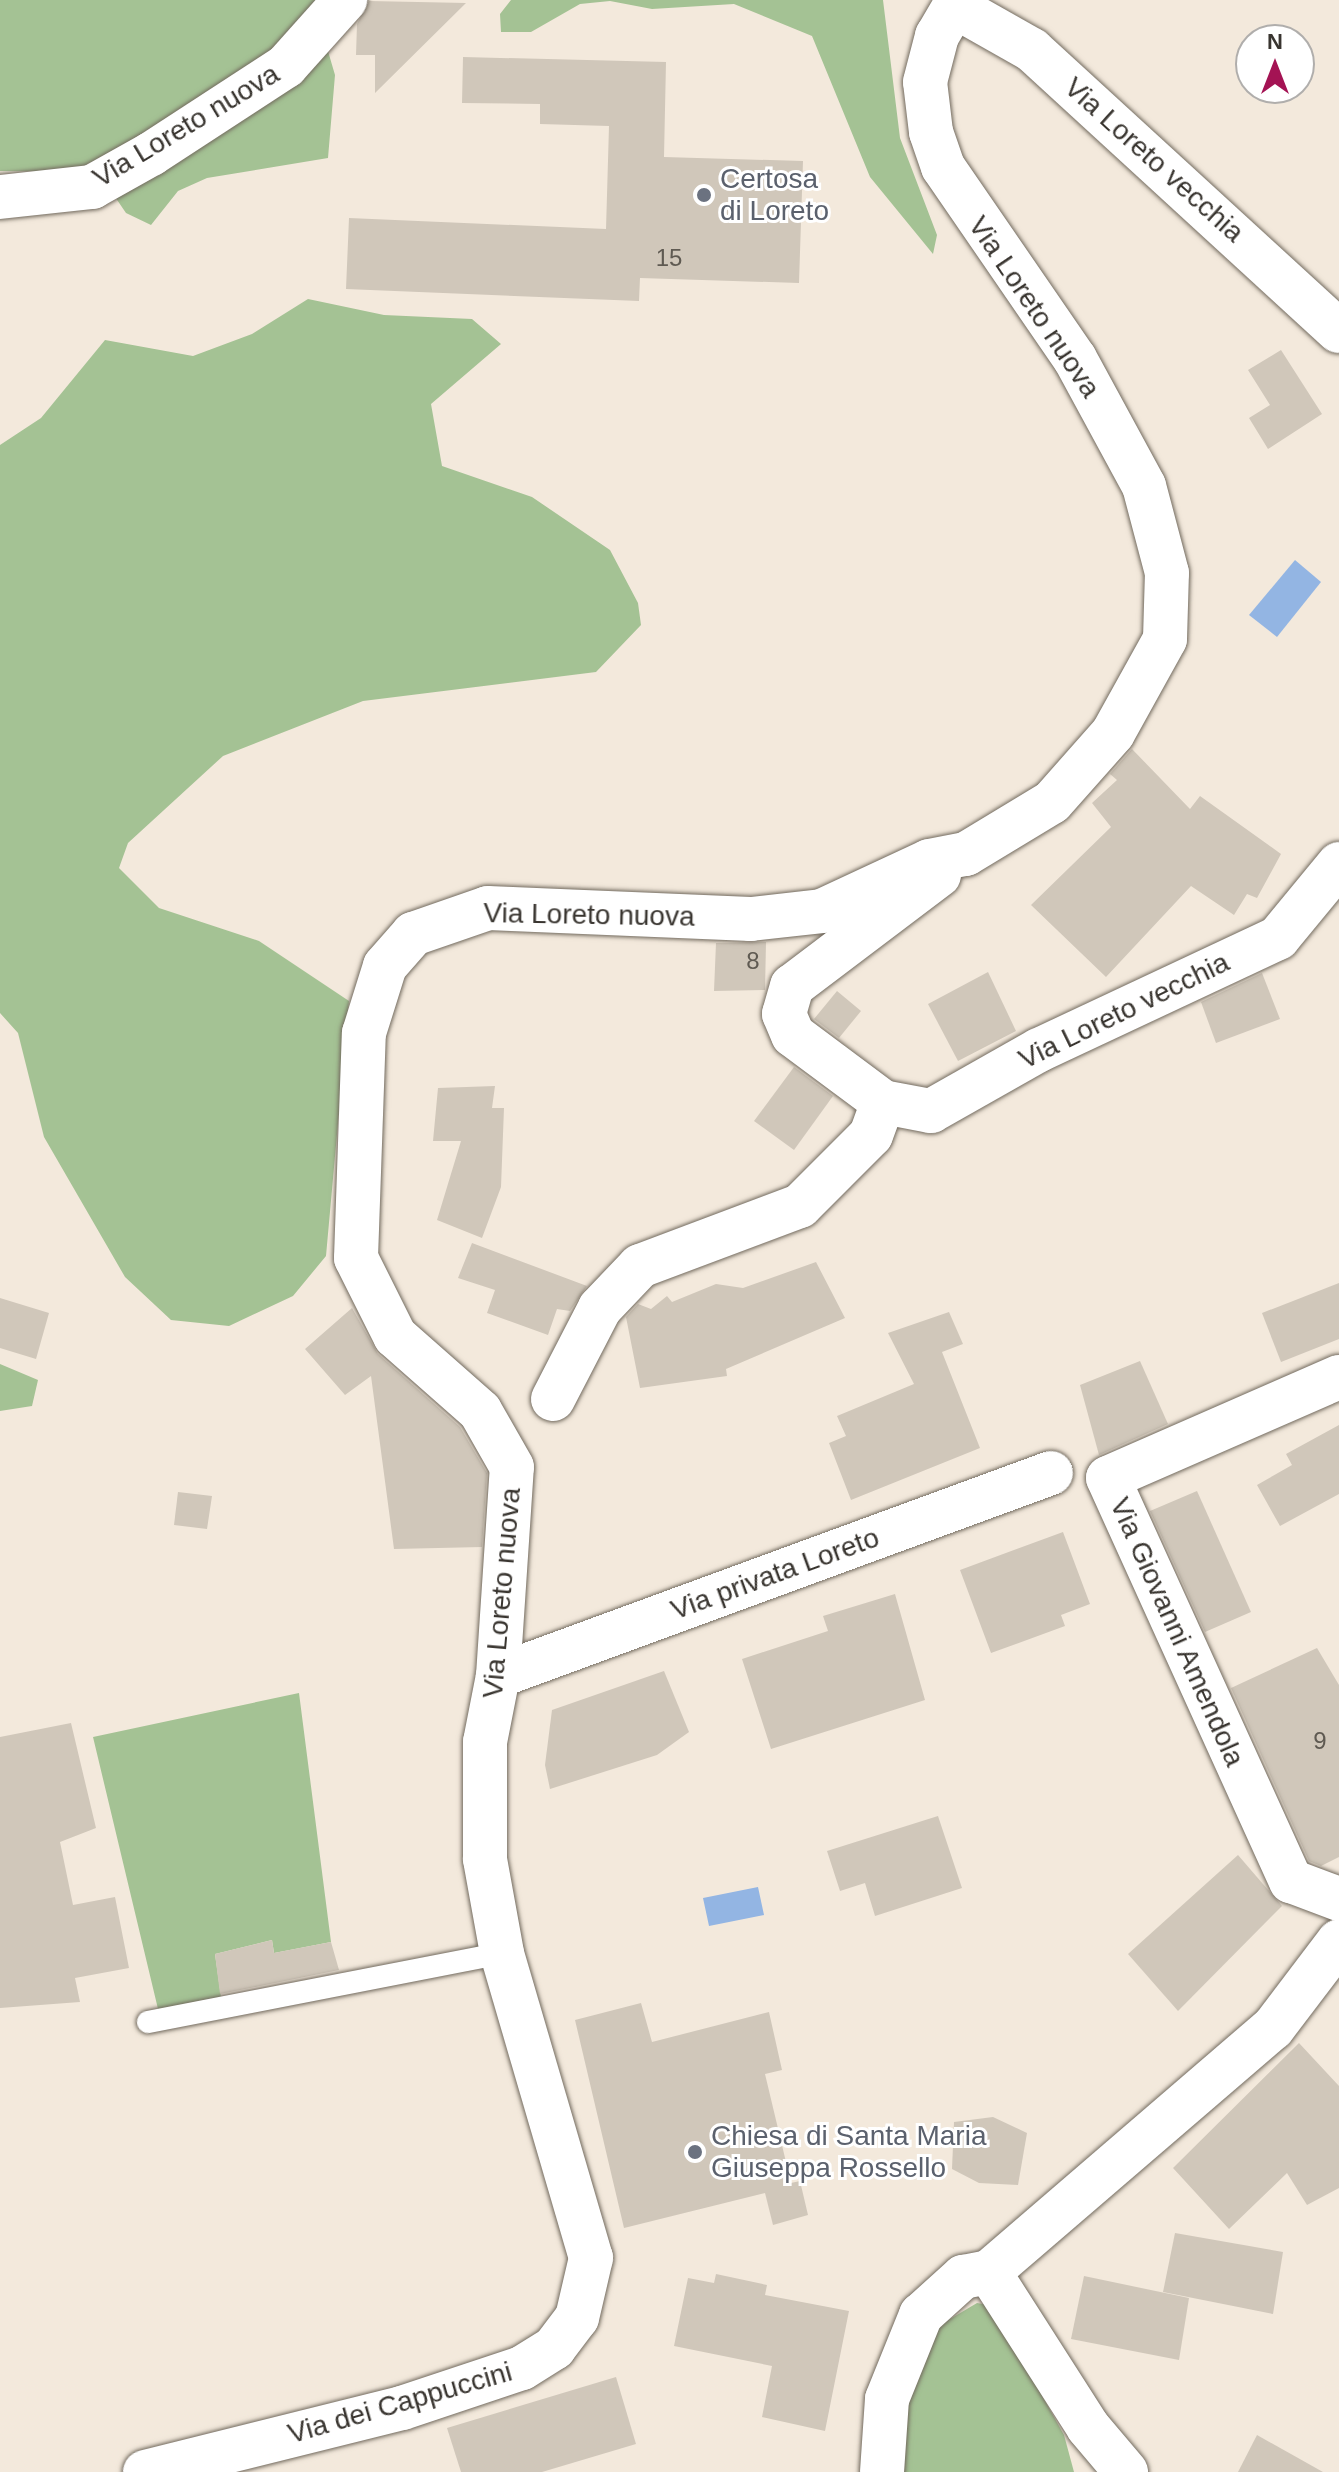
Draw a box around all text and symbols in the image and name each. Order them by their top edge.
north arrow [1235,24,1315,104]
text: N [1267,29,1283,54]
street label: Via Loreto nuova [87,57,285,195]
street label: Via Loreto vecchia [1057,71,1251,249]
place label: Certosa di Loreto [720,162,829,228]
marker: Certosa di Loreto [695,186,713,204]
street label: Via Loreto nuova [961,210,1107,404]
house number: 15 [656,244,682,272]
street label: Via Loreto nuova [483,896,695,934]
street label: Via Loreto vecchia [1013,946,1235,1076]
house number: 8 [746,947,760,975]
street label: Via Loreto nuova [476,1486,528,1700]
street label: Via Giovanni Amendola [1102,1492,1252,1772]
street label: Via privata Loreto [666,1521,884,1627]
house number: 9 [1313,1727,1327,1755]
place label: Chiesa di Santa Maria Giuseppa Rossello [711,2119,986,2185]
marker: Chiesa di Santa Maria Giuseppa Rossello [686,2143,704,2161]
street label: Via dei Cappuccini [284,2355,516,2451]

